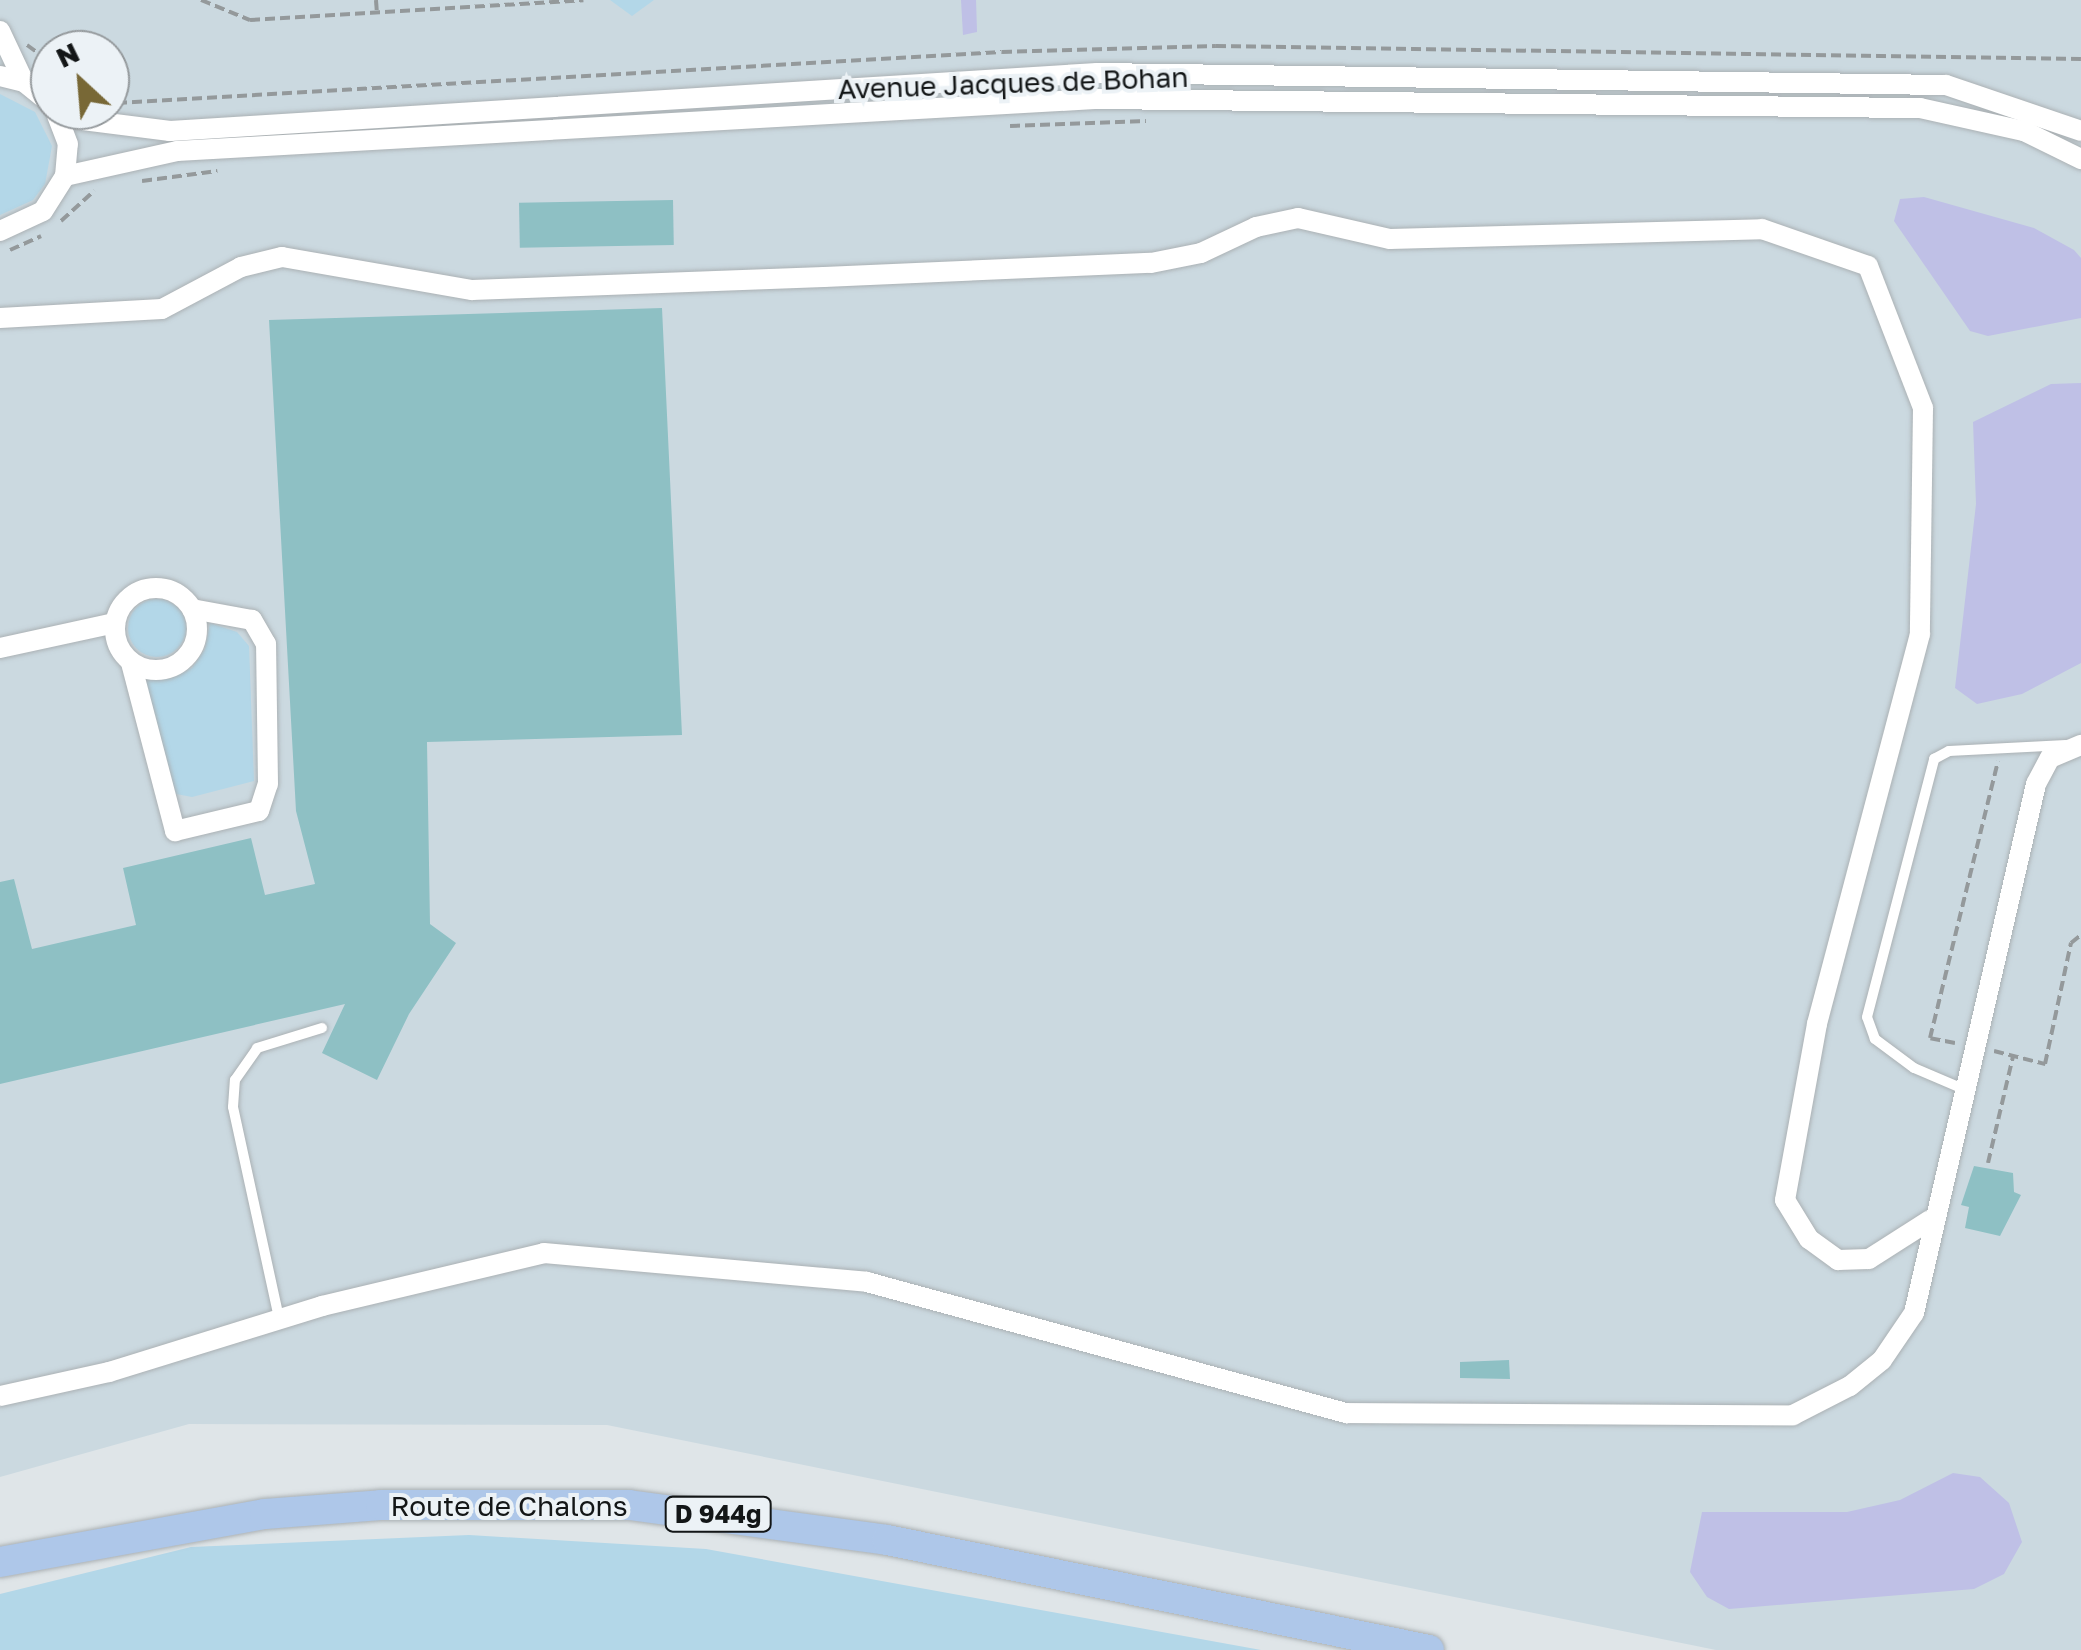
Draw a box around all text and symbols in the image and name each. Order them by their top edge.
north arrow [30,30,130,130]
text: N [51,35,84,74]
street label: Avenue Jacques de Bohan [837,60,1189,106]
street label: Route de Chalons [390,1489,628,1523]
road number: D 944g [663,1494,773,1534]

